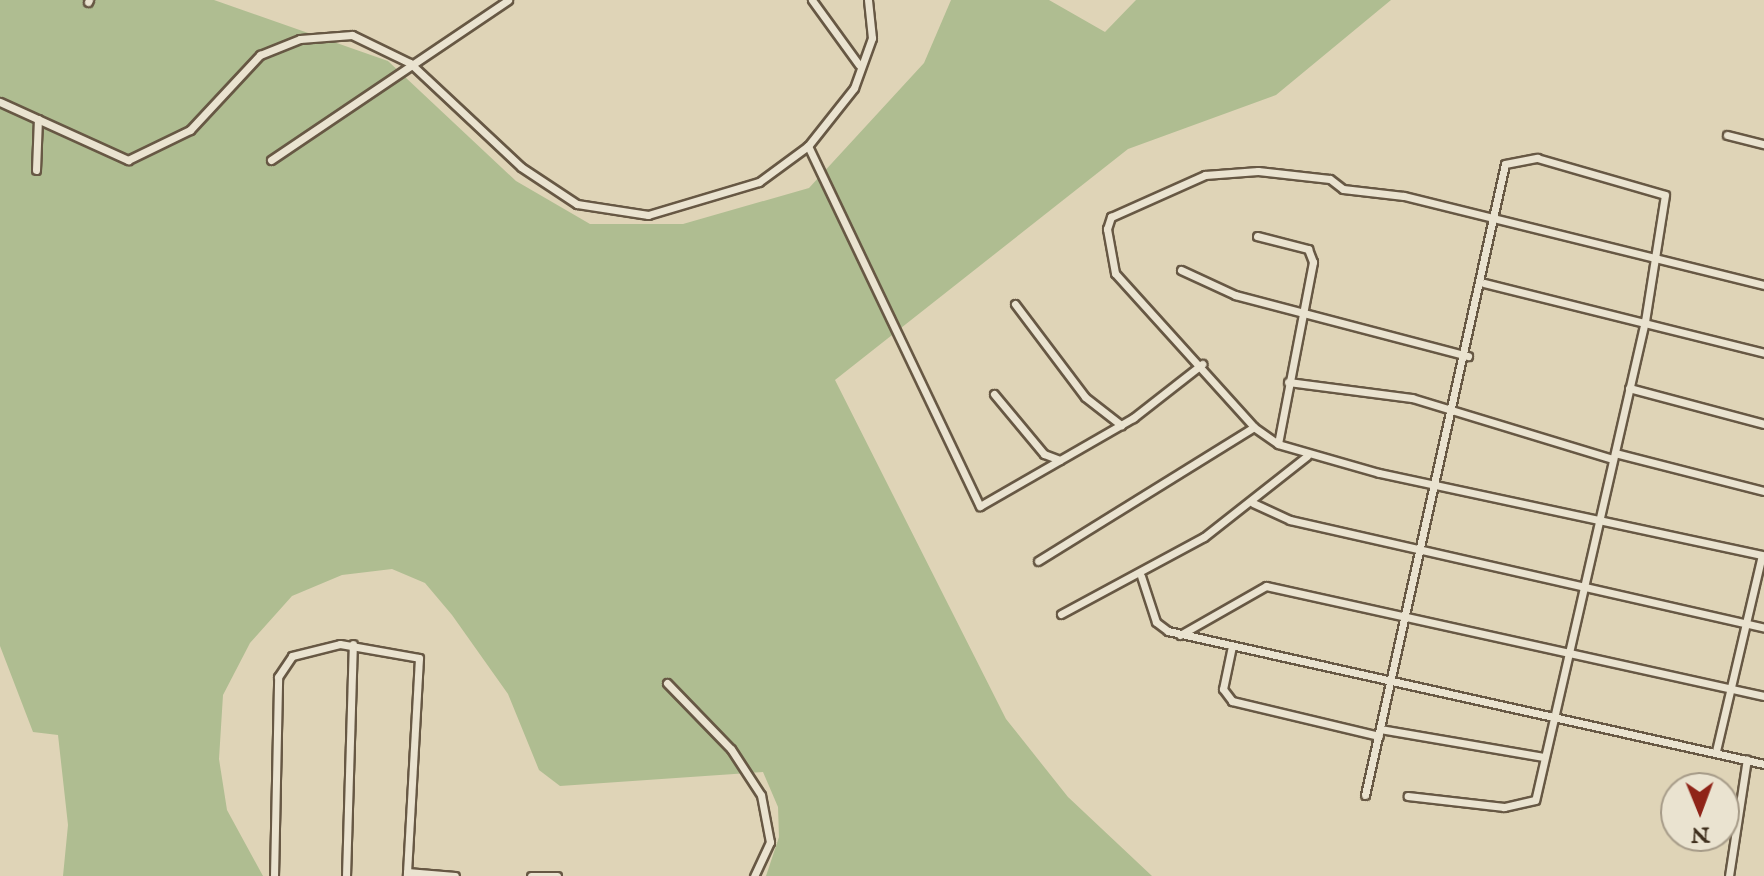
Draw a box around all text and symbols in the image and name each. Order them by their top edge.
north arrow [1660,772,1740,852]
text: N [1691,820,1710,848]

